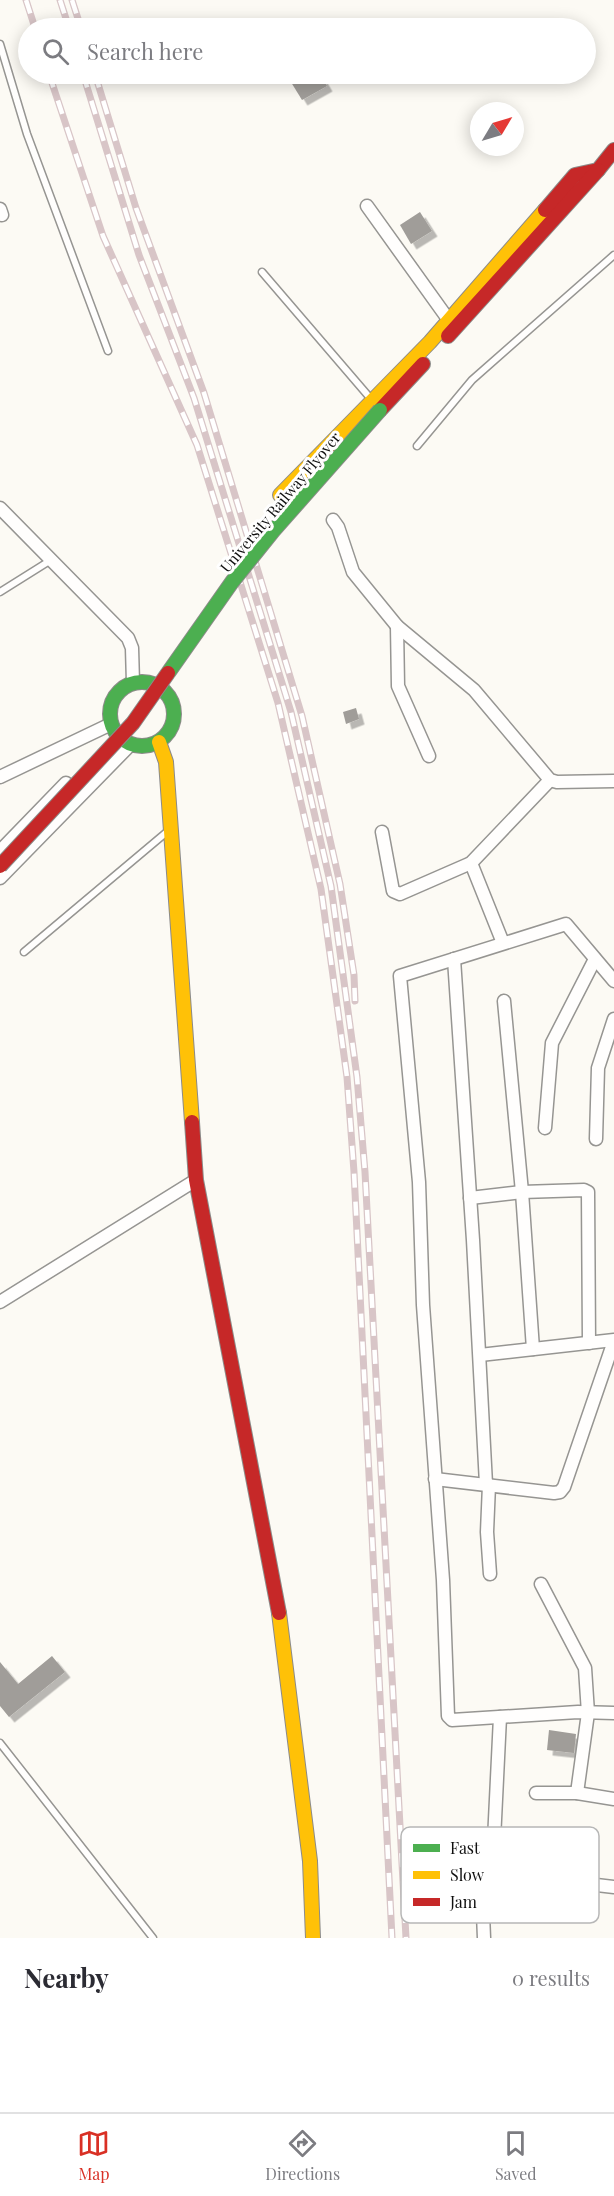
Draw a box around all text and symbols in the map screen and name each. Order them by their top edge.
search box [18,18,596,84]
icon: search [39,35,72,68]
text: Search here [87,36,203,66]
north arrow [470,102,524,156]
street label: University Railway Flyover [215,427,345,576]
legend [401,1827,599,1923]
text: Fast [450,1837,480,1858]
text: Slow [450,1864,485,1885]
text: Jam [449,1891,477,1912]
text: Nearby [24,1960,109,1995]
text: 0 results [512,1964,590,1991]
tab: Map [77,2127,110,2184]
tab: Directions [265,2127,340,2184]
tab: Saved [495,2127,537,2184]

